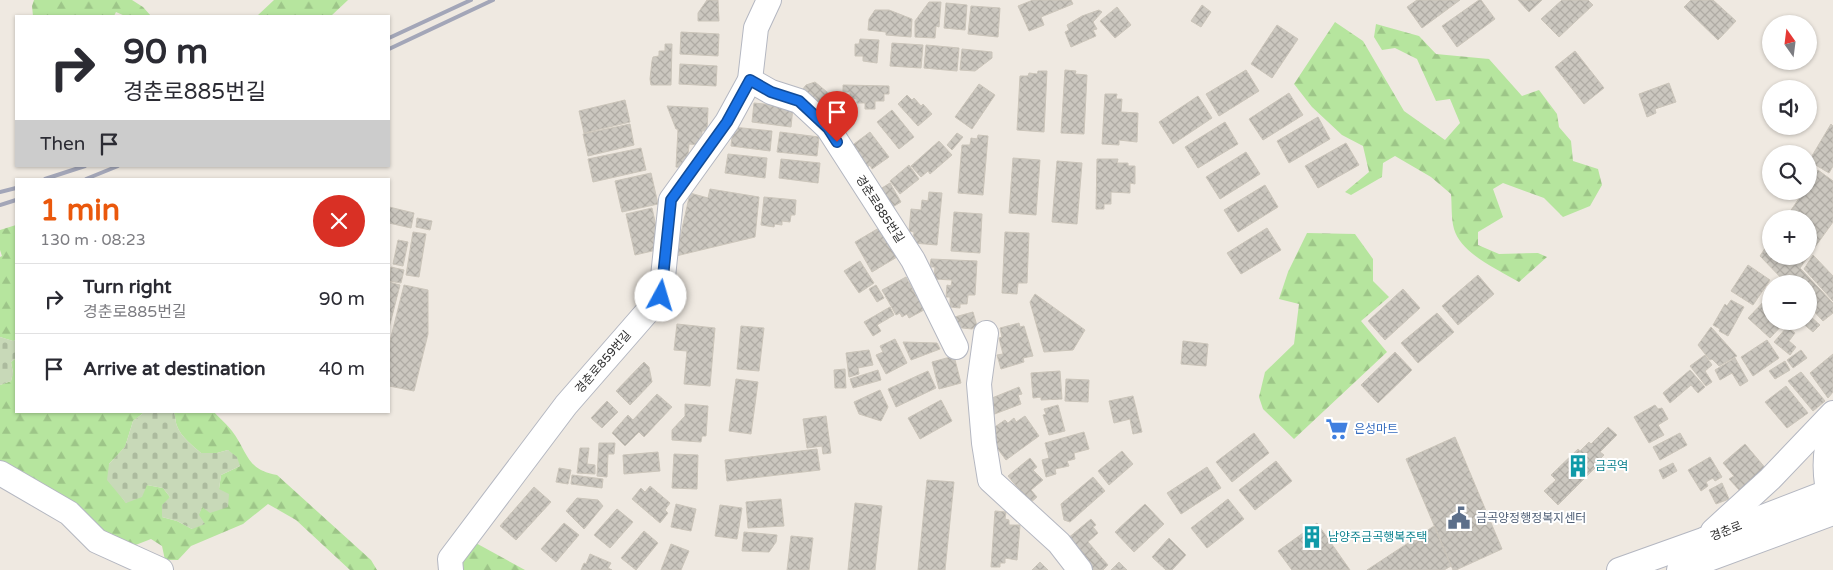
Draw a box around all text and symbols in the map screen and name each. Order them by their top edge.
north arrow [1762,15,1818,70]
map controls [1762,15,1817,330]
text: 90 m [123,31,208,73]
icon: right [40,35,105,100]
text: 경춘로885번길 [123,79,266,105]
button: sound [1762,80,1817,135]
pin [816,91,858,142]
icon: arrive [823,98,851,126]
icon: arrive [95,130,123,158]
text: Then [40,133,85,155]
button: search [1762,145,1817,200]
street label: 경춘로885번길 [853,173,907,245]
text: 1 min [40,192,120,229]
button: close [313,195,365,247]
button: + [1762,210,1817,265]
text: 130 m · 08:23 [40,230,146,250]
position arrow [634,269,686,321]
button: − [1762,275,1817,330]
text: Turn right [83,276,171,298]
icon: right [40,285,68,313]
text: 90 m [319,288,365,310]
text: 경춘로885번길 [83,302,187,322]
street label: 경춘로859번길 [572,328,634,396]
icon: arrive [40,355,68,383]
text: Arrive at destination [83,358,266,380]
text: 40 m [319,358,365,380]
supermarket icon: 은성마트 [1324,416,1350,442]
place label: 은성마트 [1354,422,1398,436]
building icon: 금곡역 [1565,453,1591,479]
place label: 금곡역 [1595,459,1628,473]
public building icon: 금곡양정행정복지센터 [1446,505,1472,531]
place label: 금곡양정행정복지센터 [1476,511,1586,525]
street label: 경춘로 [1708,519,1744,543]
building icon: 남양주금곡행복주택 [1299,524,1325,550]
place label: 남양주금곡행복주택 [1328,530,1427,544]

